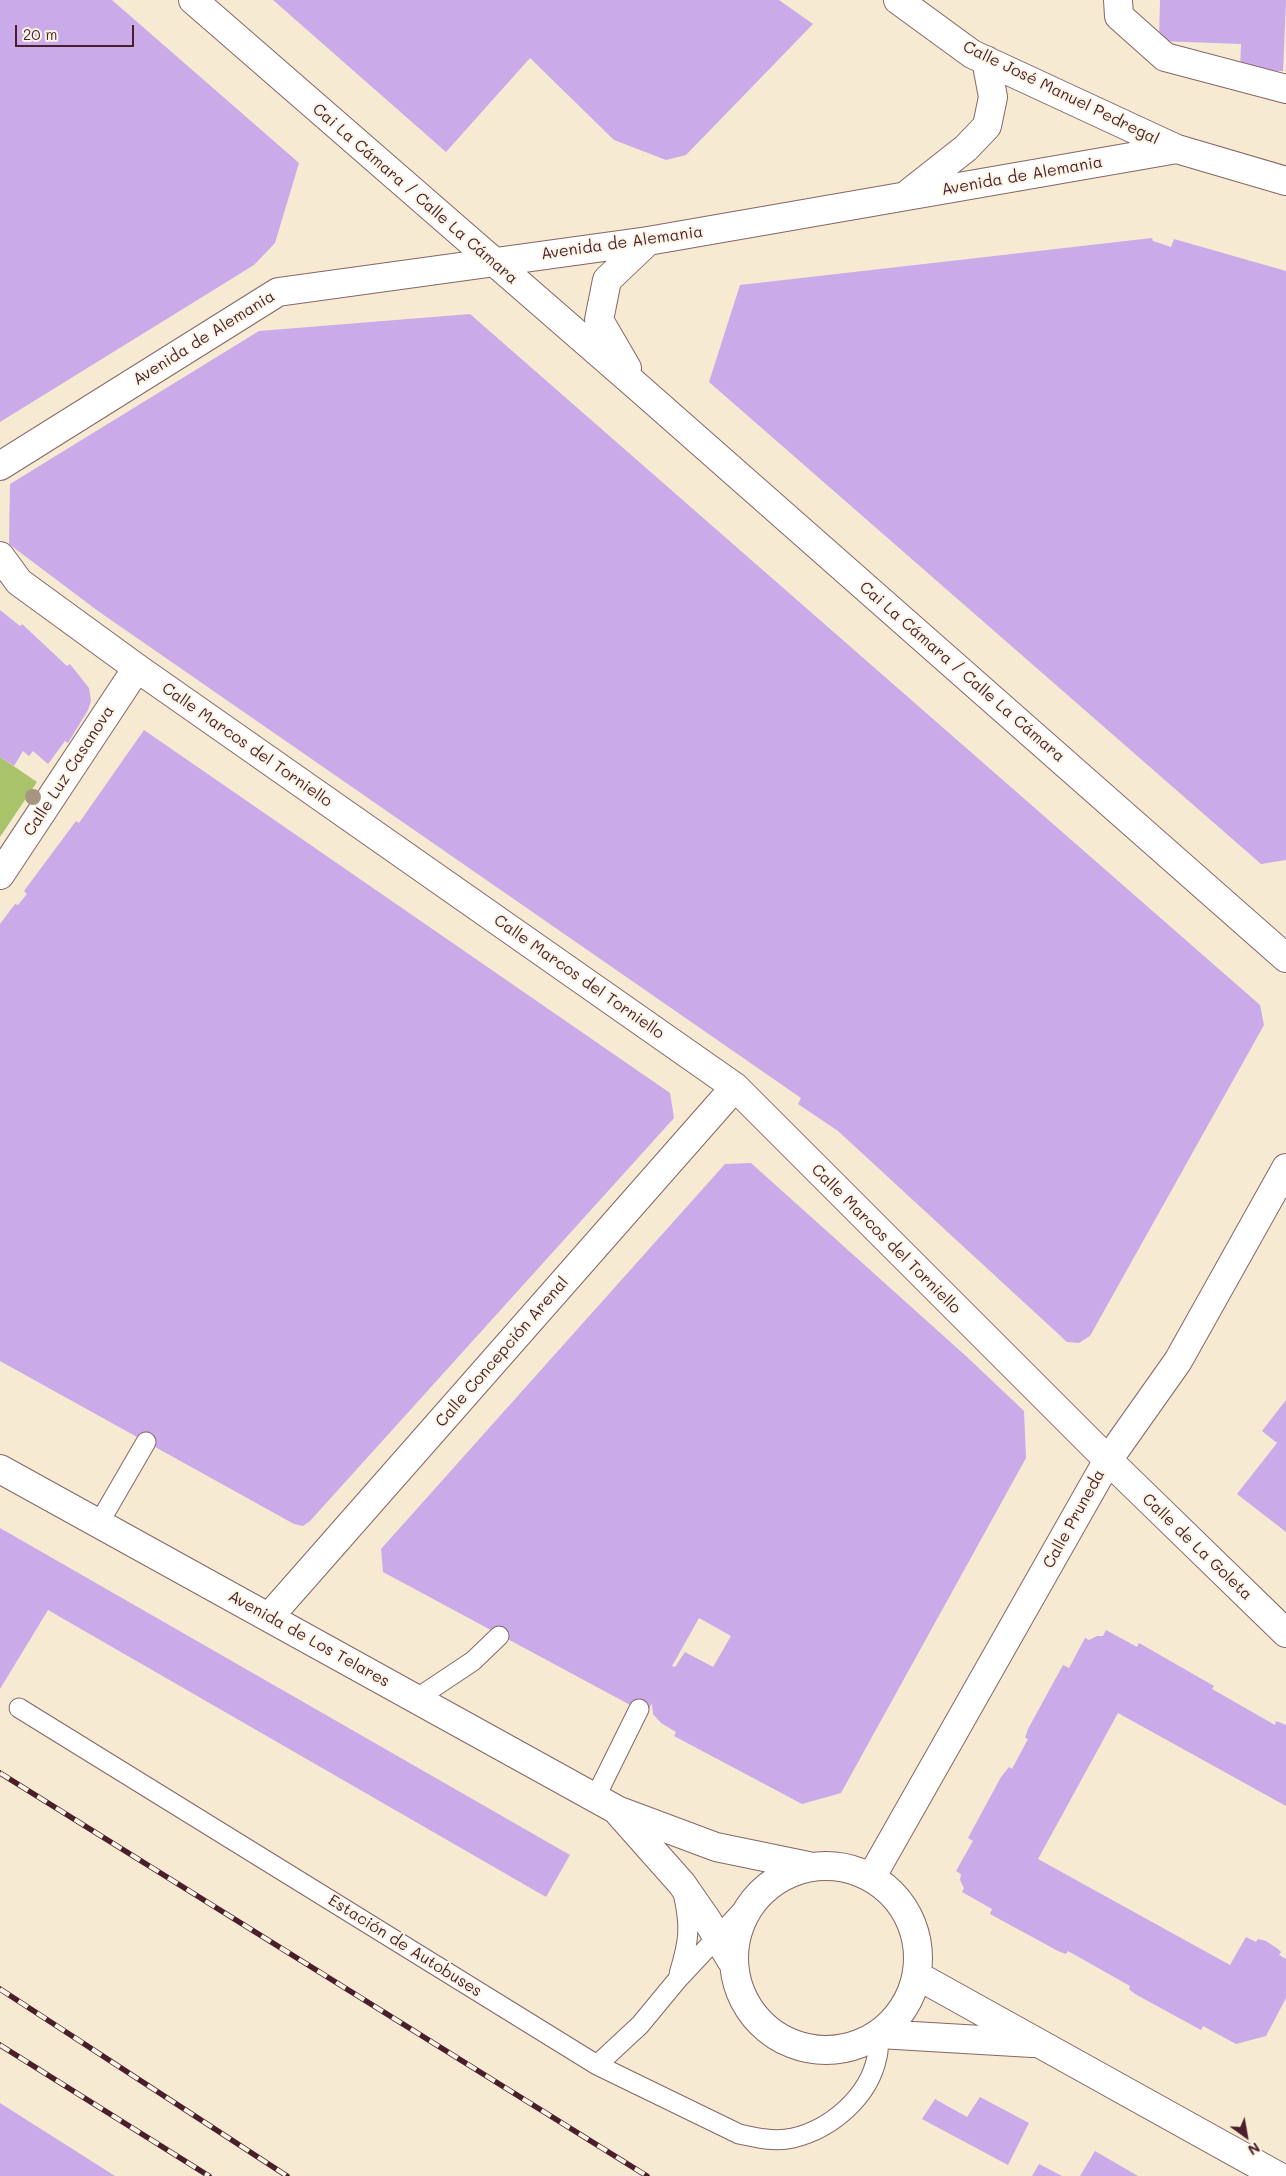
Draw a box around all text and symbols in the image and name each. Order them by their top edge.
scale bar [18,15,136,47]
text: 20 m [23,24,57,44]
street label: Calle José Manuel Pedregal [960,37,1162,149]
street label: Cai La Cámara / Calle La Cámara [308,100,522,288]
street label: Avenida de Alemania [940,152,1104,200]
street label: Avenida de Alemania [540,222,704,264]
street label: Avenida de Alemania [130,287,278,389]
street label: Cai La Cámara / Calle La Cámara [855,578,1069,766]
street label: Calle Marcos del Torniello [158,679,336,811]
street label: Calle Luz Casanova [20,702,118,840]
street label: Calle Marcos del Torniello [490,911,668,1043]
street label: Calle Marcos del Torniello [807,1160,965,1318]
street label: Calle Concepción Arenal [431,1273,573,1431]
street label: Calle Pruneda [1039,1466,1109,1572]
street label: Calle de La Goleta [1138,1490,1256,1604]
street label: Avenida de Los Telares [225,1587,393,1691]
street label: Estación de Autobuses [325,1891,485,2001]
north arrow [1221,2111,1271,2161]
text: N [1245,2138,1264,2160]

